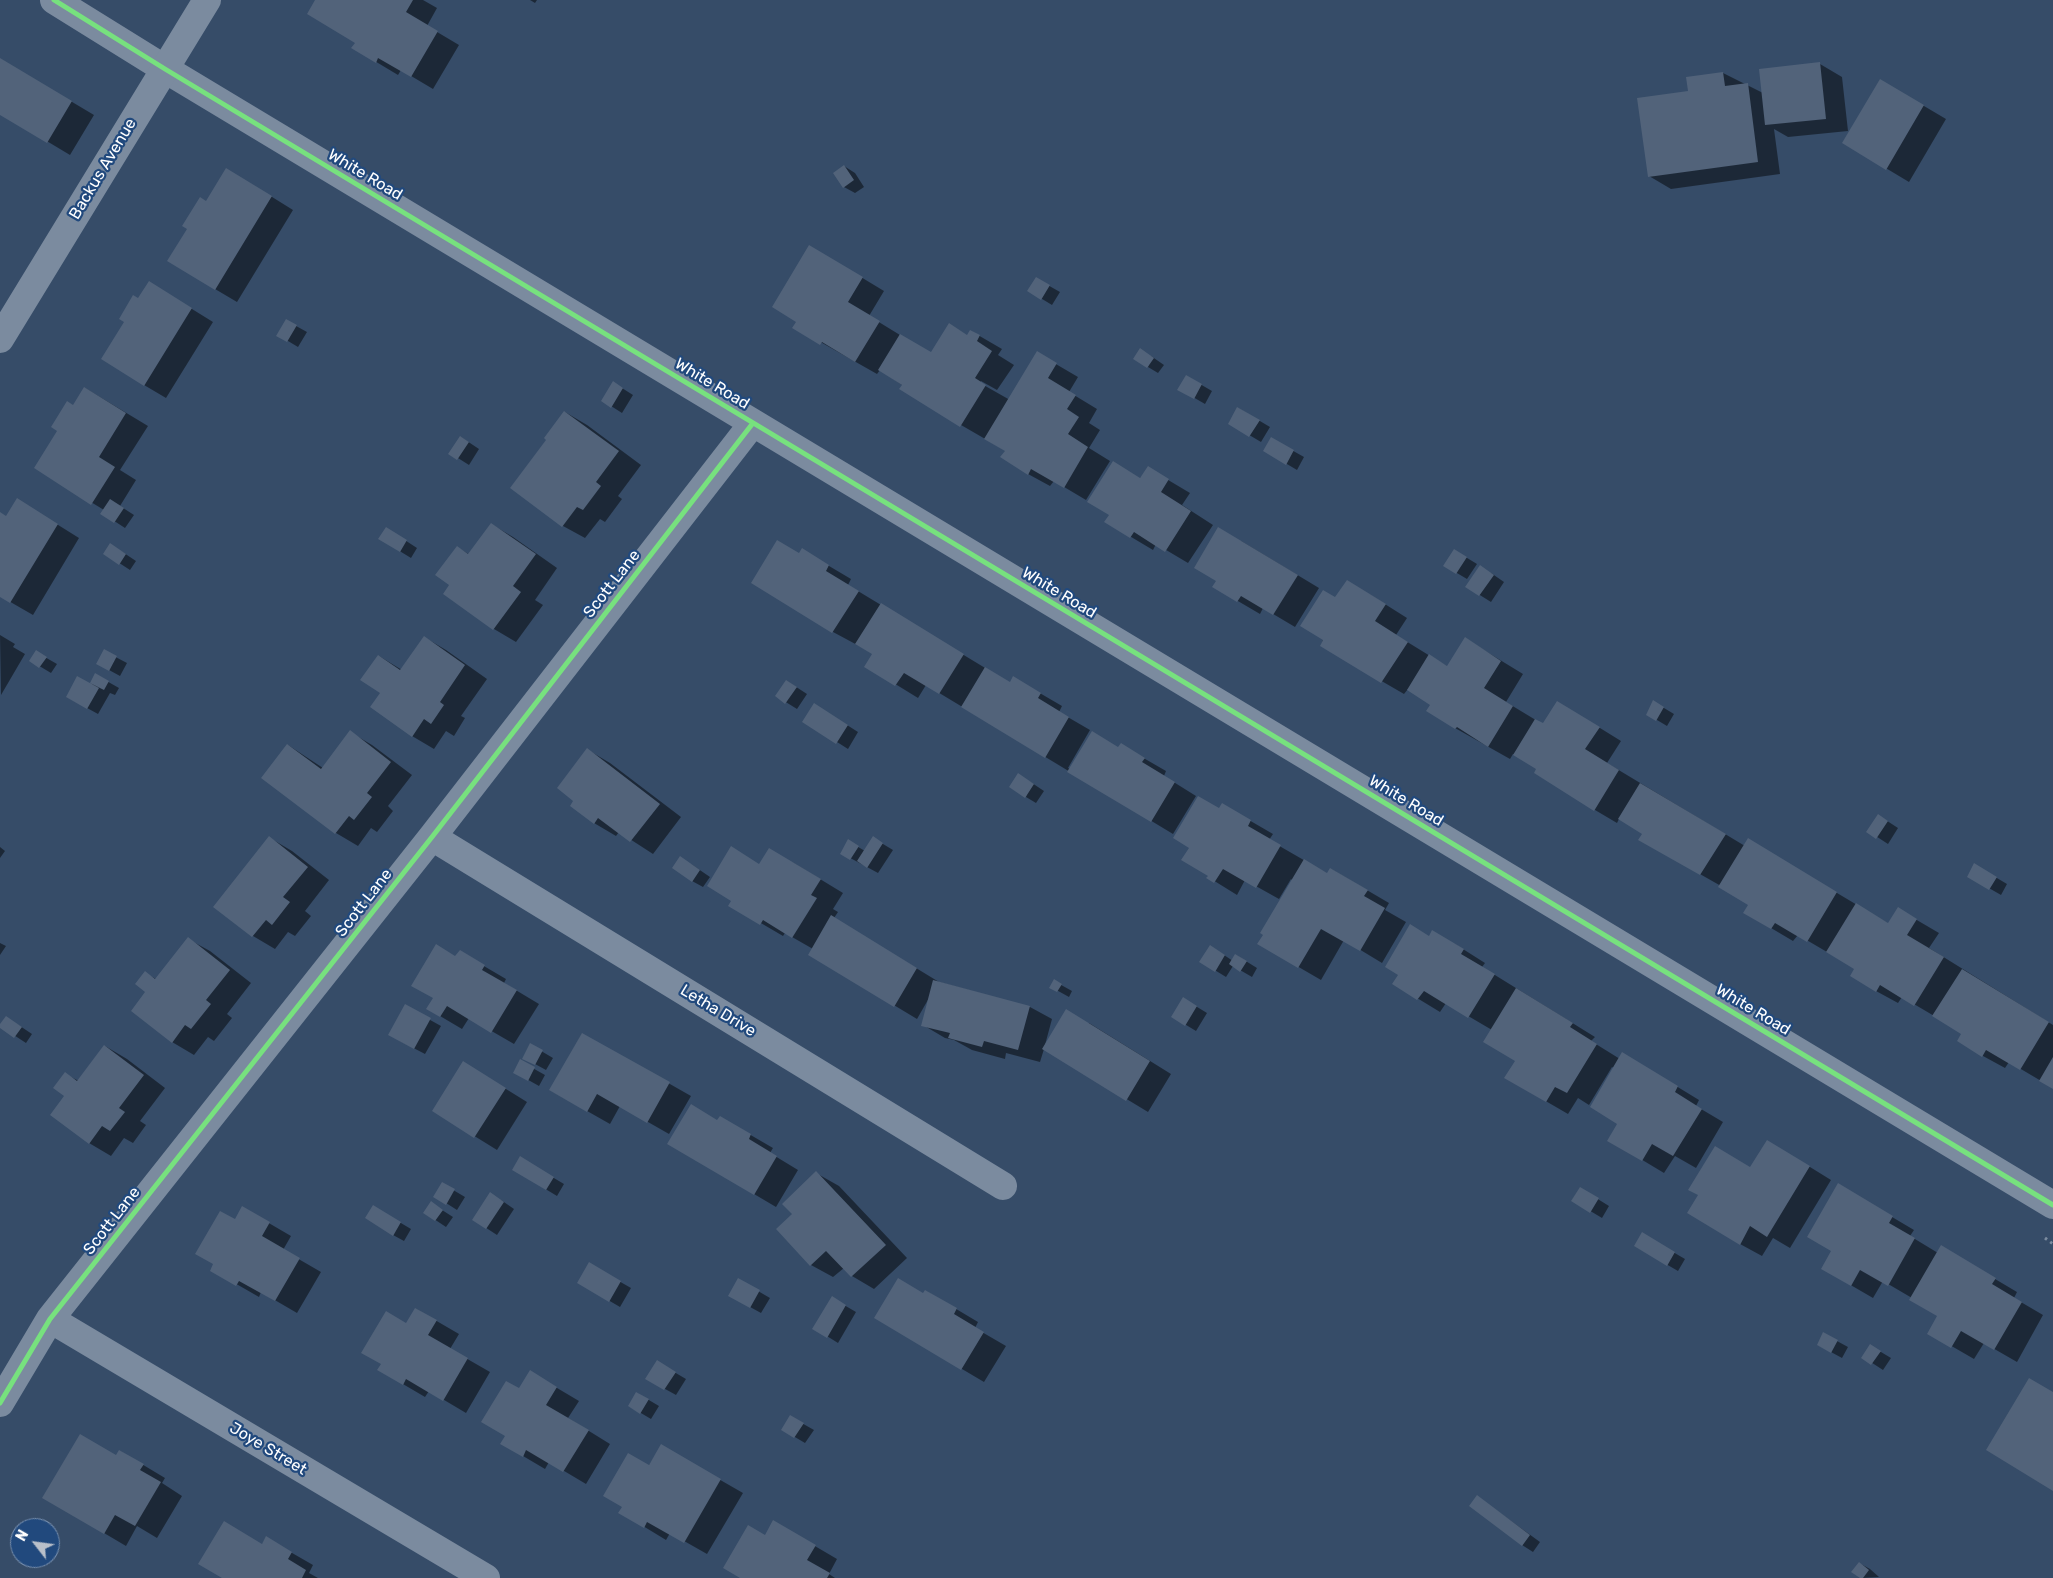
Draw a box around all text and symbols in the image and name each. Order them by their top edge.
street label: Backus Avenue [65,115,141,223]
street label: White Road [324,145,406,205]
street label: White Road [671,354,753,414]
street label: Scott Lane [580,546,644,622]
street label: White Road [1018,563,1100,623]
street label: White Road [1365,771,1447,831]
street label: Scott Lane [332,865,396,941]
street label: White Road [1712,980,1794,1040]
street label: Letha Drive [677,981,759,1041]
street label: Scott Lane [80,1183,144,1259]
street label: Joye Street [226,1418,310,1480]
north arrow [10,1518,60,1568]
text: N [13,1527,32,1544]

